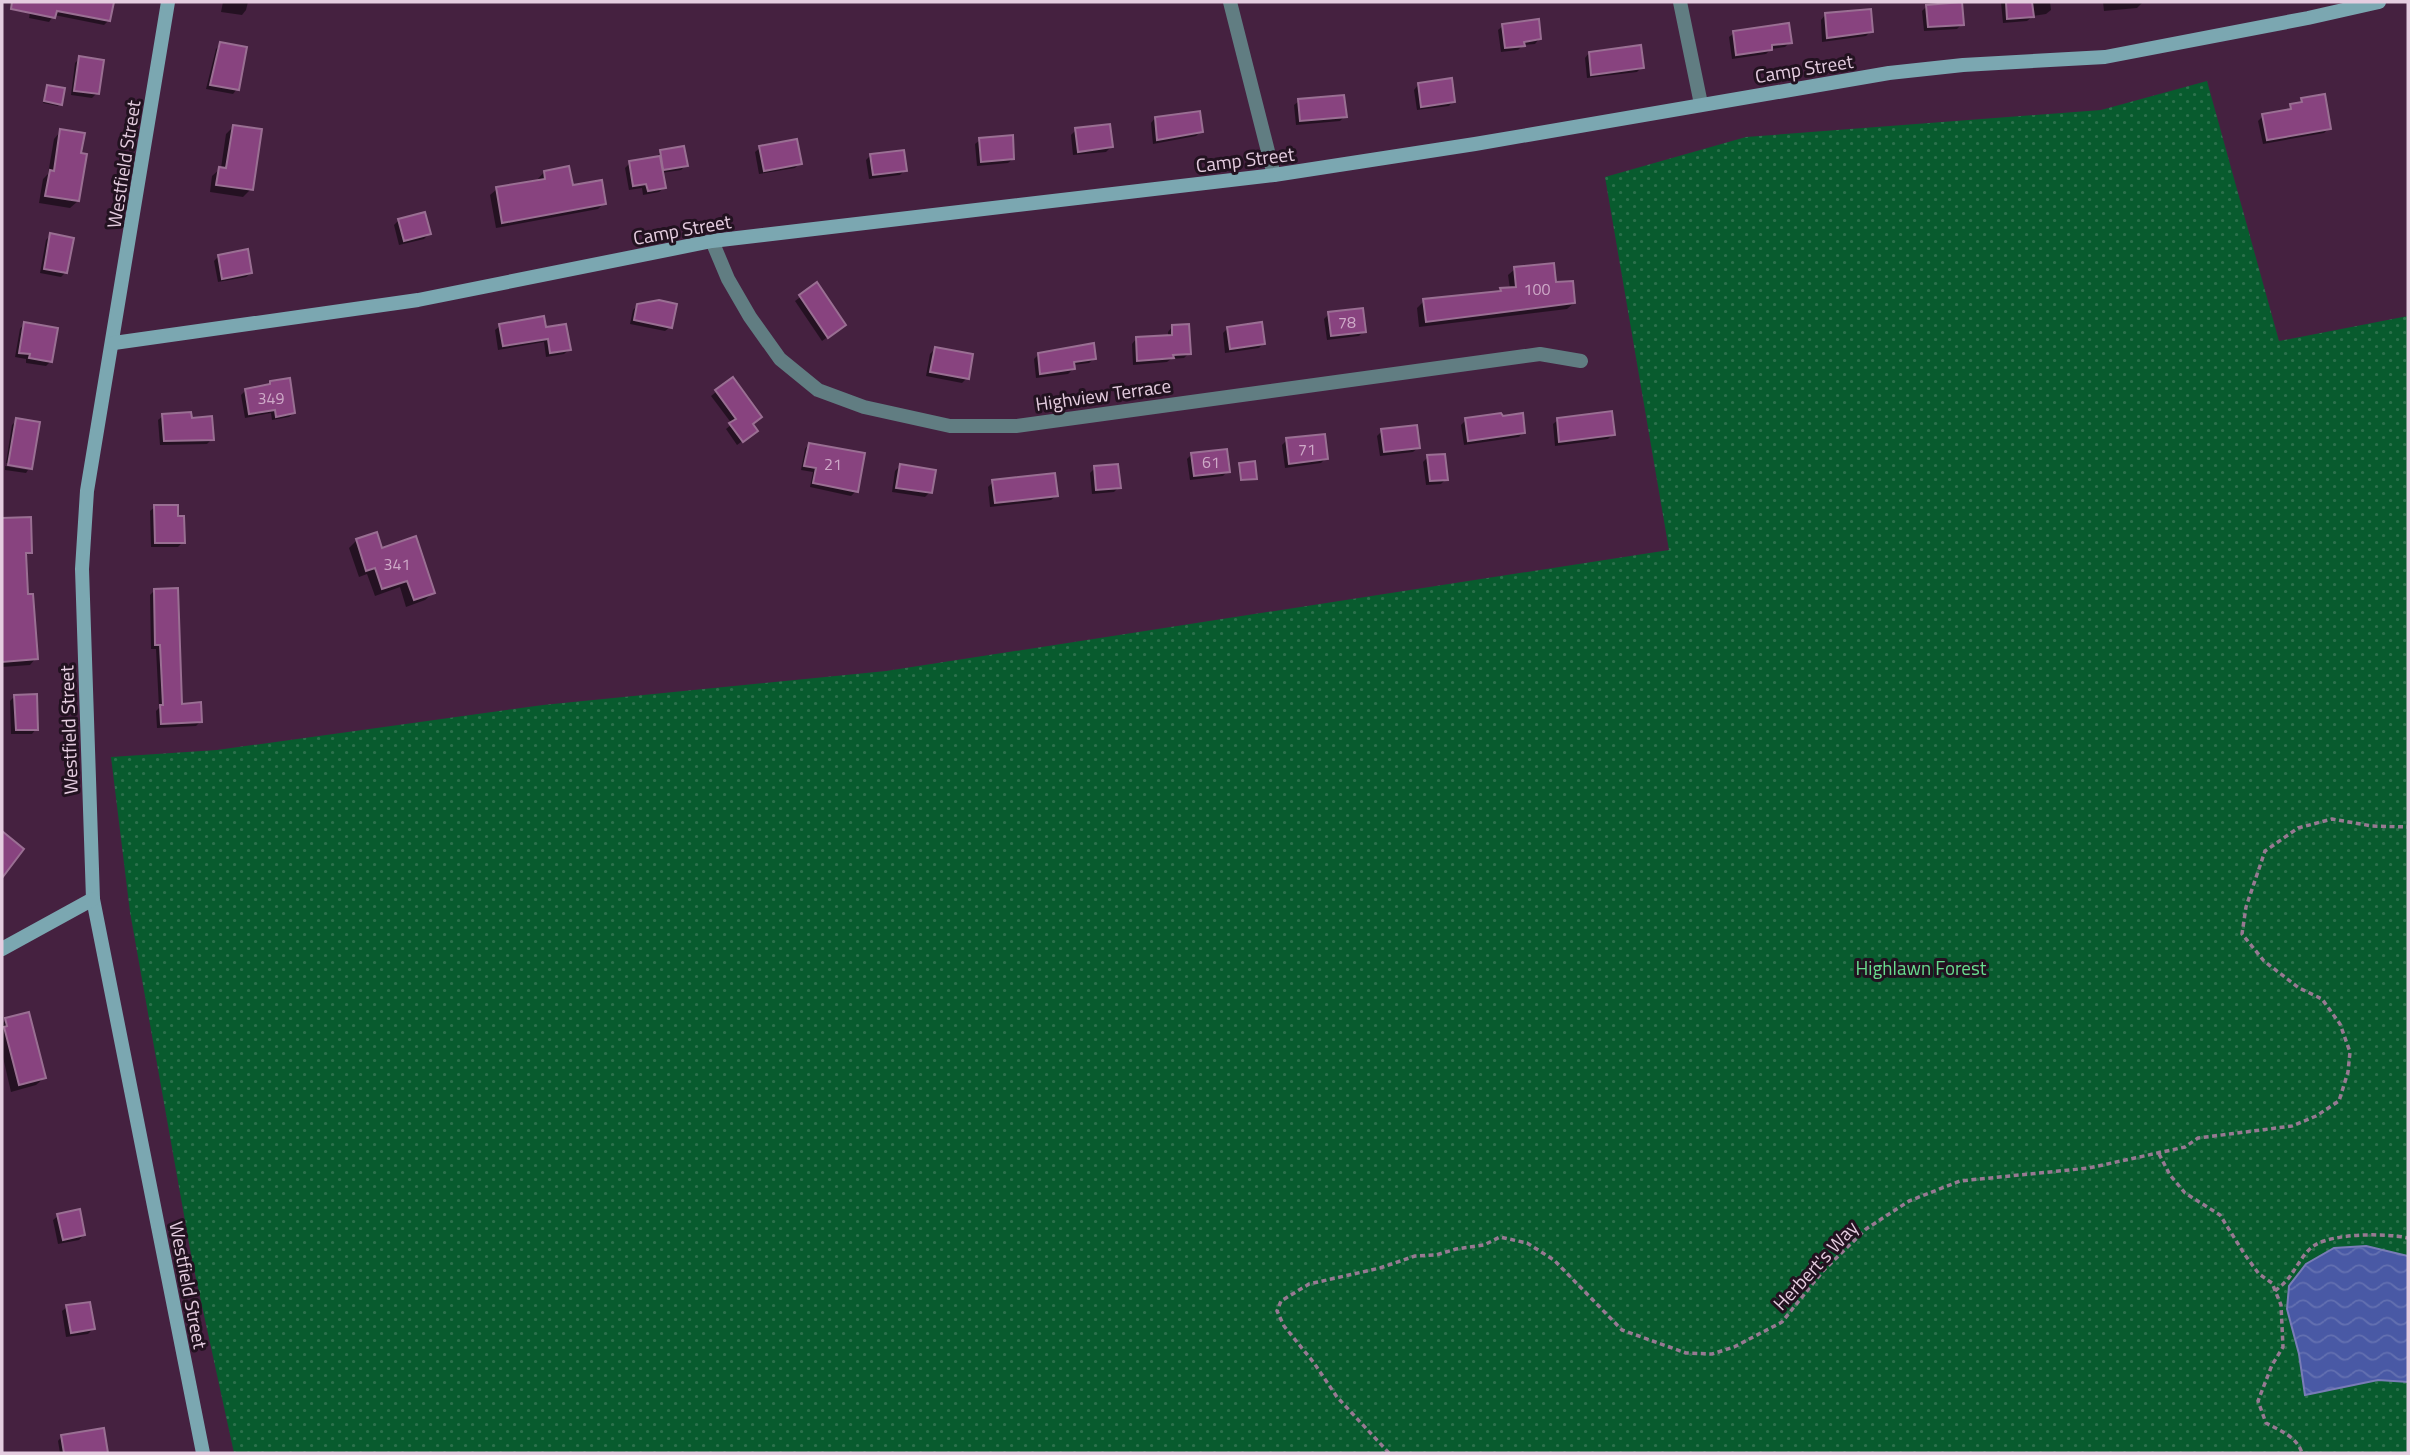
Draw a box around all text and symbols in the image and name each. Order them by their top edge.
street label: Camp Street [1753,46,1855,90]
street label: Westfield Street [99,98,147,230]
street label: Camp Street [1194,139,1296,179]
street label: Camp Street [631,206,734,252]
house number: 100 [1524,277,1550,301]
house number: 78 [1338,310,1356,334]
street label: Highview Terrace [1033,370,1173,418]
house number: 349 [258,386,284,410]
house number: 71 [1298,437,1316,461]
house number: 61 [1202,450,1220,474]
house number: 21 [824,452,842,476]
house number: 341 [384,552,410,576]
street label: Westfield Street [51,665,85,795]
park label: Highlawn Forest [1856,953,1987,982]
street label: Herbert's Way [1766,1214,1864,1316]
street label: Westfield Street [162,1219,216,1352]

